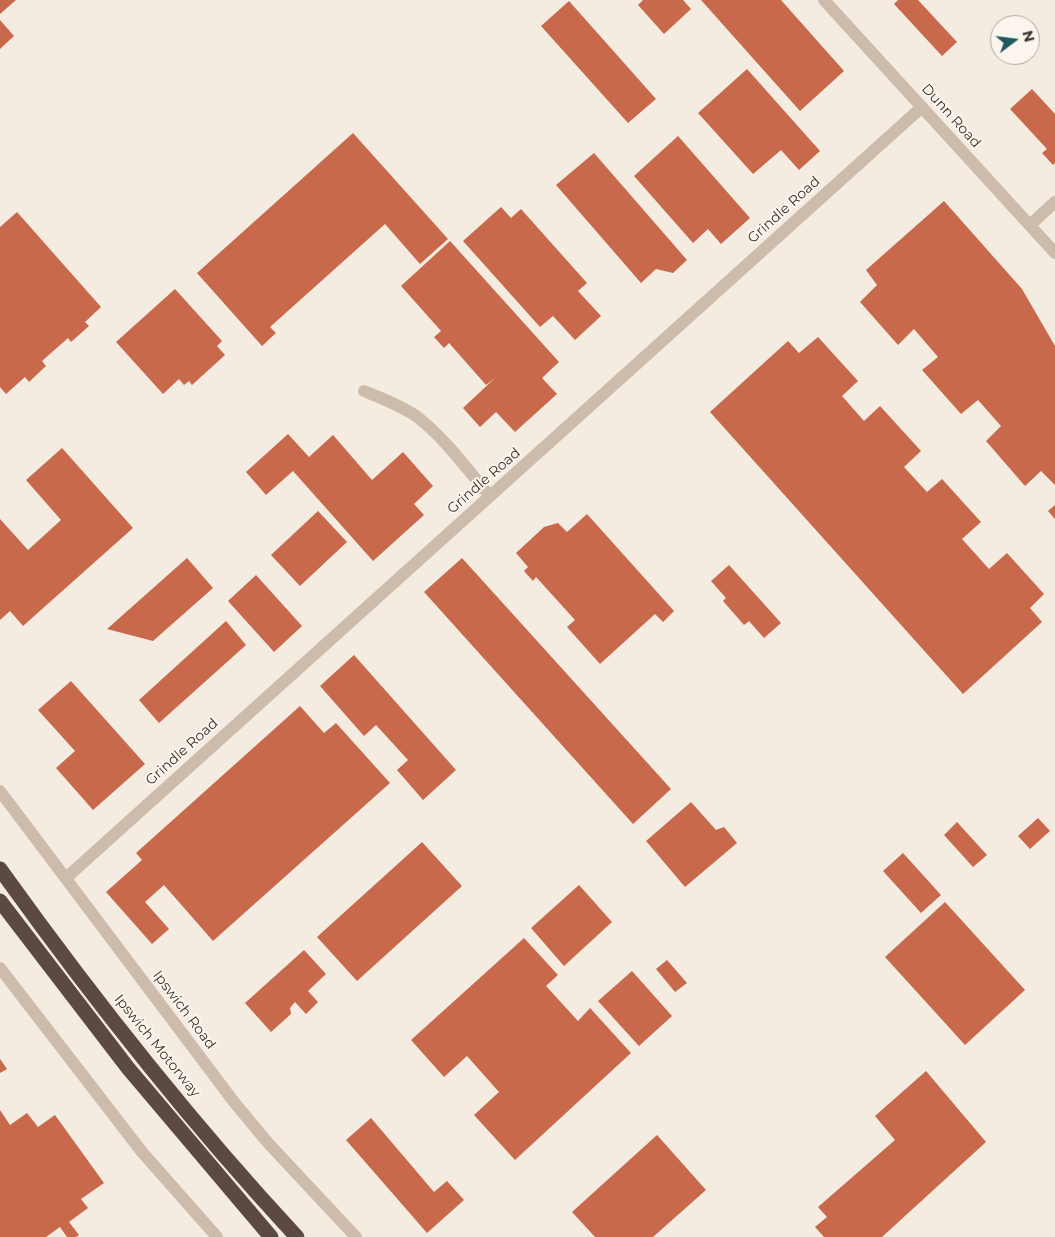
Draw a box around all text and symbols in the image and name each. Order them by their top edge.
north arrow [990,15,1040,65]
text: N [1018,29,1039,44]
street label: Dunn Road [918,81,984,151]
street label: Grindle Road [744,173,824,247]
street label: Grindle Road [444,445,524,517]
street label: Grindle Road [142,715,222,789]
street label: Ipswich Road [149,967,219,1053]
street label: Ipswich Motorway [110,991,204,1101]

